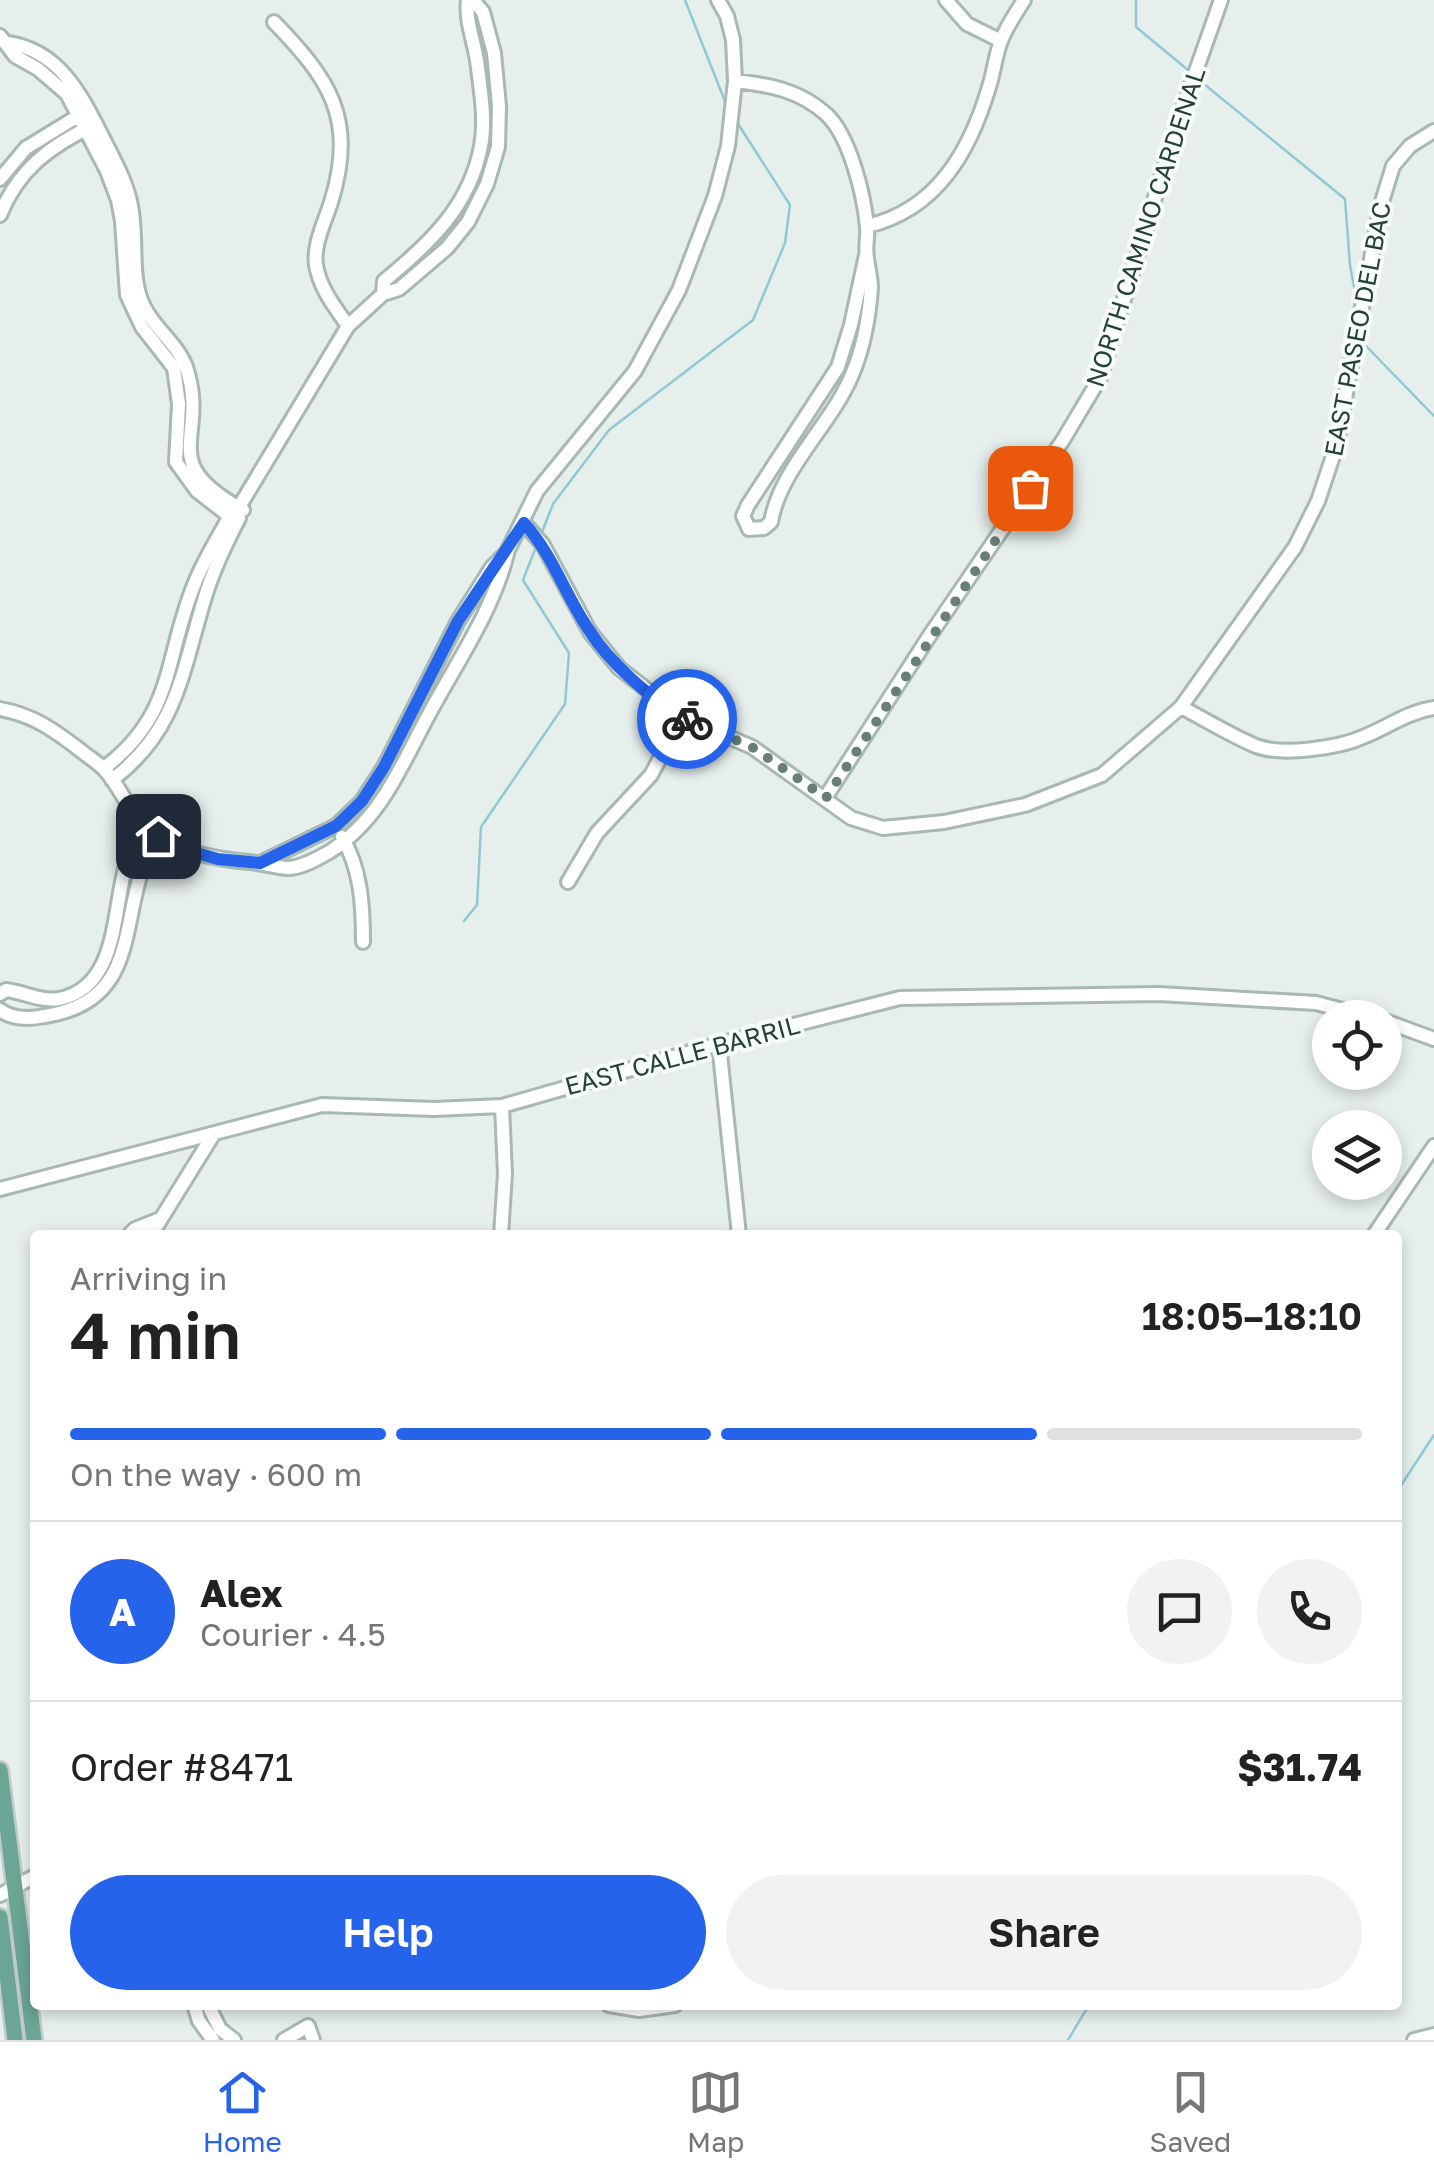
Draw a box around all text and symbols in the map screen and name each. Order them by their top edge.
street label: NORTH CAMINO CARDENAL [1079,63,1211,391]
street label: EAST PASEO DEL BAC [1317,199,1397,459]
pin [988,446,1073,531]
icon: bag [1003,461,1058,516]
courier [637,669,737,769]
icon: bike [660,692,715,747]
pin [116,794,201,879]
icon: home [131,809,186,864]
map controls [1312,1000,1402,1200]
button: locate [1312,1000,1402,1090]
street label: EAST CALLE BARRIL [561,1009,803,1101]
button: layers [1312,1110,1402,1200]
text: Arriving in [70,1259,227,1297]
text: 18:05–18:10 [1142,1293,1362,1338]
text: 4 min [70,1295,241,1373]
text: On the way · 600 m [70,1455,362,1493]
button: chat [1127,1559,1232,1664]
button: phone [1257,1559,1362,1664]
text: Alex [200,1570,283,1615]
text: A [109,1589,136,1634]
text: Courier · 4.5 [200,1615,386,1653]
text: Order #8471 [70,1744,293,1789]
text: $31.74 [1237,1744,1362,1789]
button: Help [70,1875,706,1990]
button: Share [726,1875,1362,1990]
tab: Home [203,2065,282,2158]
tab: Map [687,2065,744,2158]
tab: Saved [1150,2065,1231,2158]

